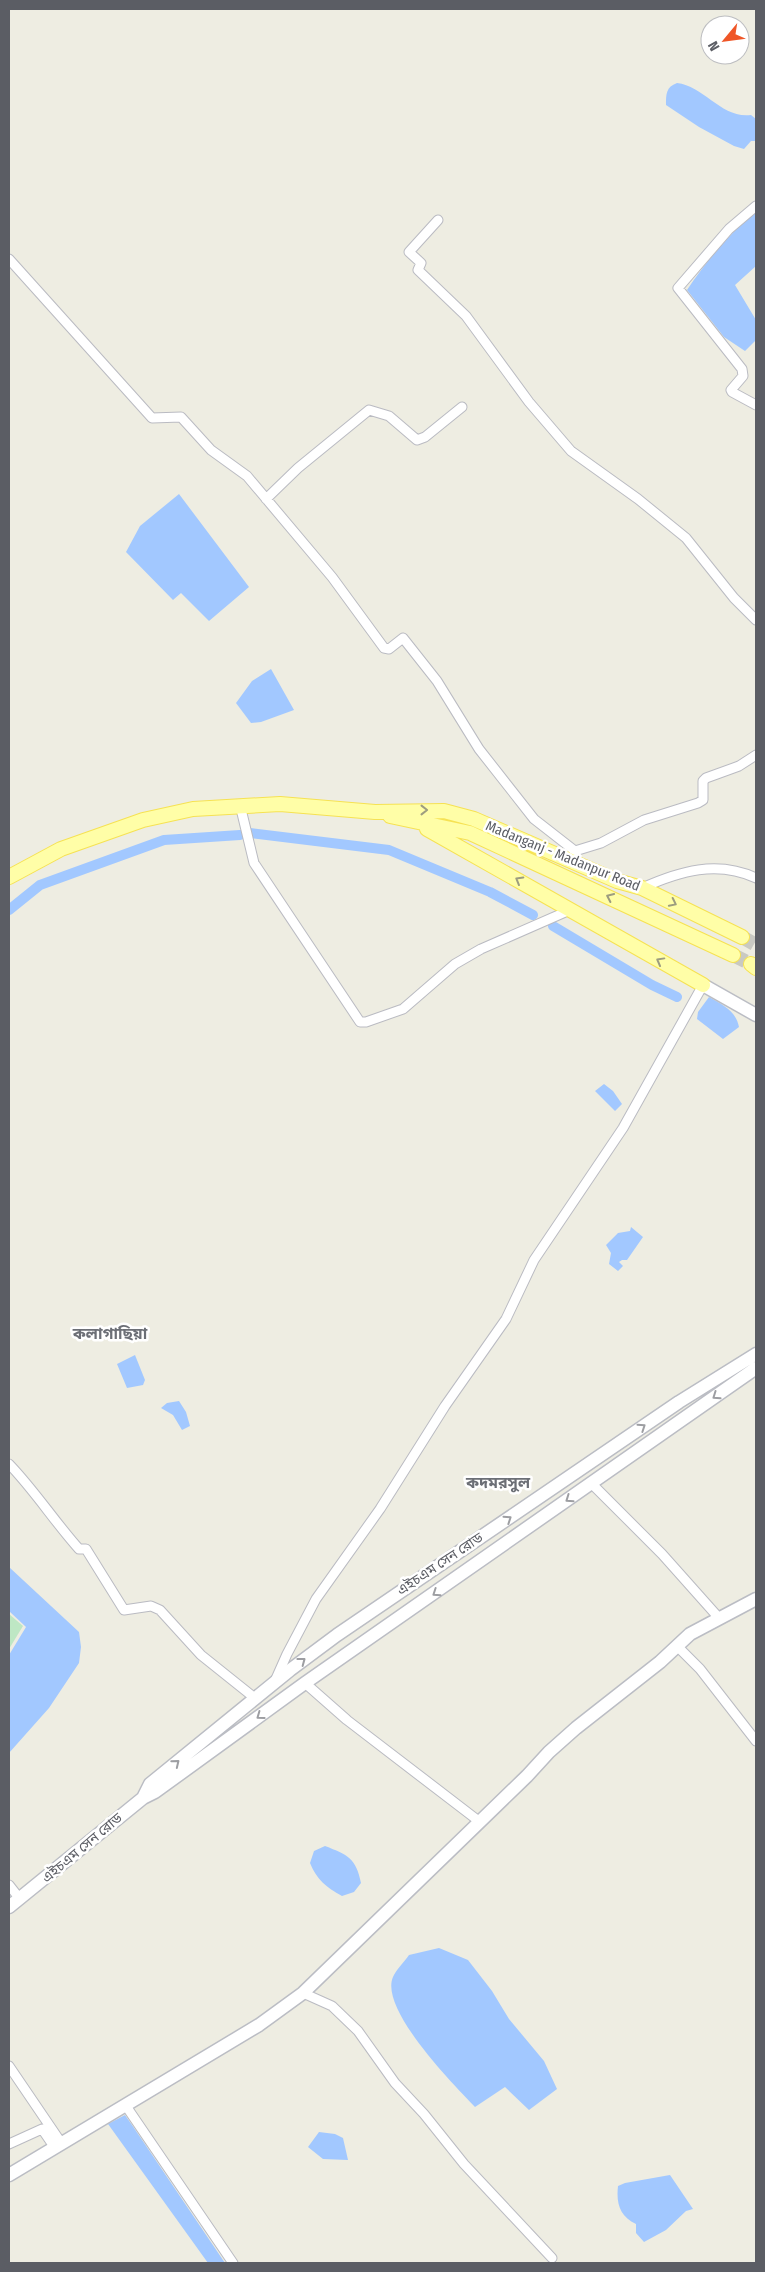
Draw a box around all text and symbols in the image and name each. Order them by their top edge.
north arrow [700,15,750,65]
text: N [705,38,724,54]
one-way arrow [420,805,428,815]
street label: Madanganj - Madanpur Road [483,817,643,895]
one-way arrow [515,877,524,887]
one-way arrow [606,892,615,903]
one-way arrow [668,897,677,907]
one-way arrow [656,957,665,967]
district label: কলাগাছিয়া [72,1324,148,1343]
one-way arrow [712,1390,722,1399]
one-way arrow [636,1424,645,1433]
district label: কদমরসুল [465,1473,531,1493]
one-way arrow [565,1493,574,1502]
one-way arrow [502,1516,512,1525]
street label: এইচএম সেন রোড [394,1528,487,1599]
one-way arrow [432,1587,442,1596]
one-way arrow [296,1658,305,1666]
one-way arrow [256,1710,266,1719]
one-way arrow [170,1761,179,1769]
street label: এইচএম সেন রোড [38,1809,127,1887]

